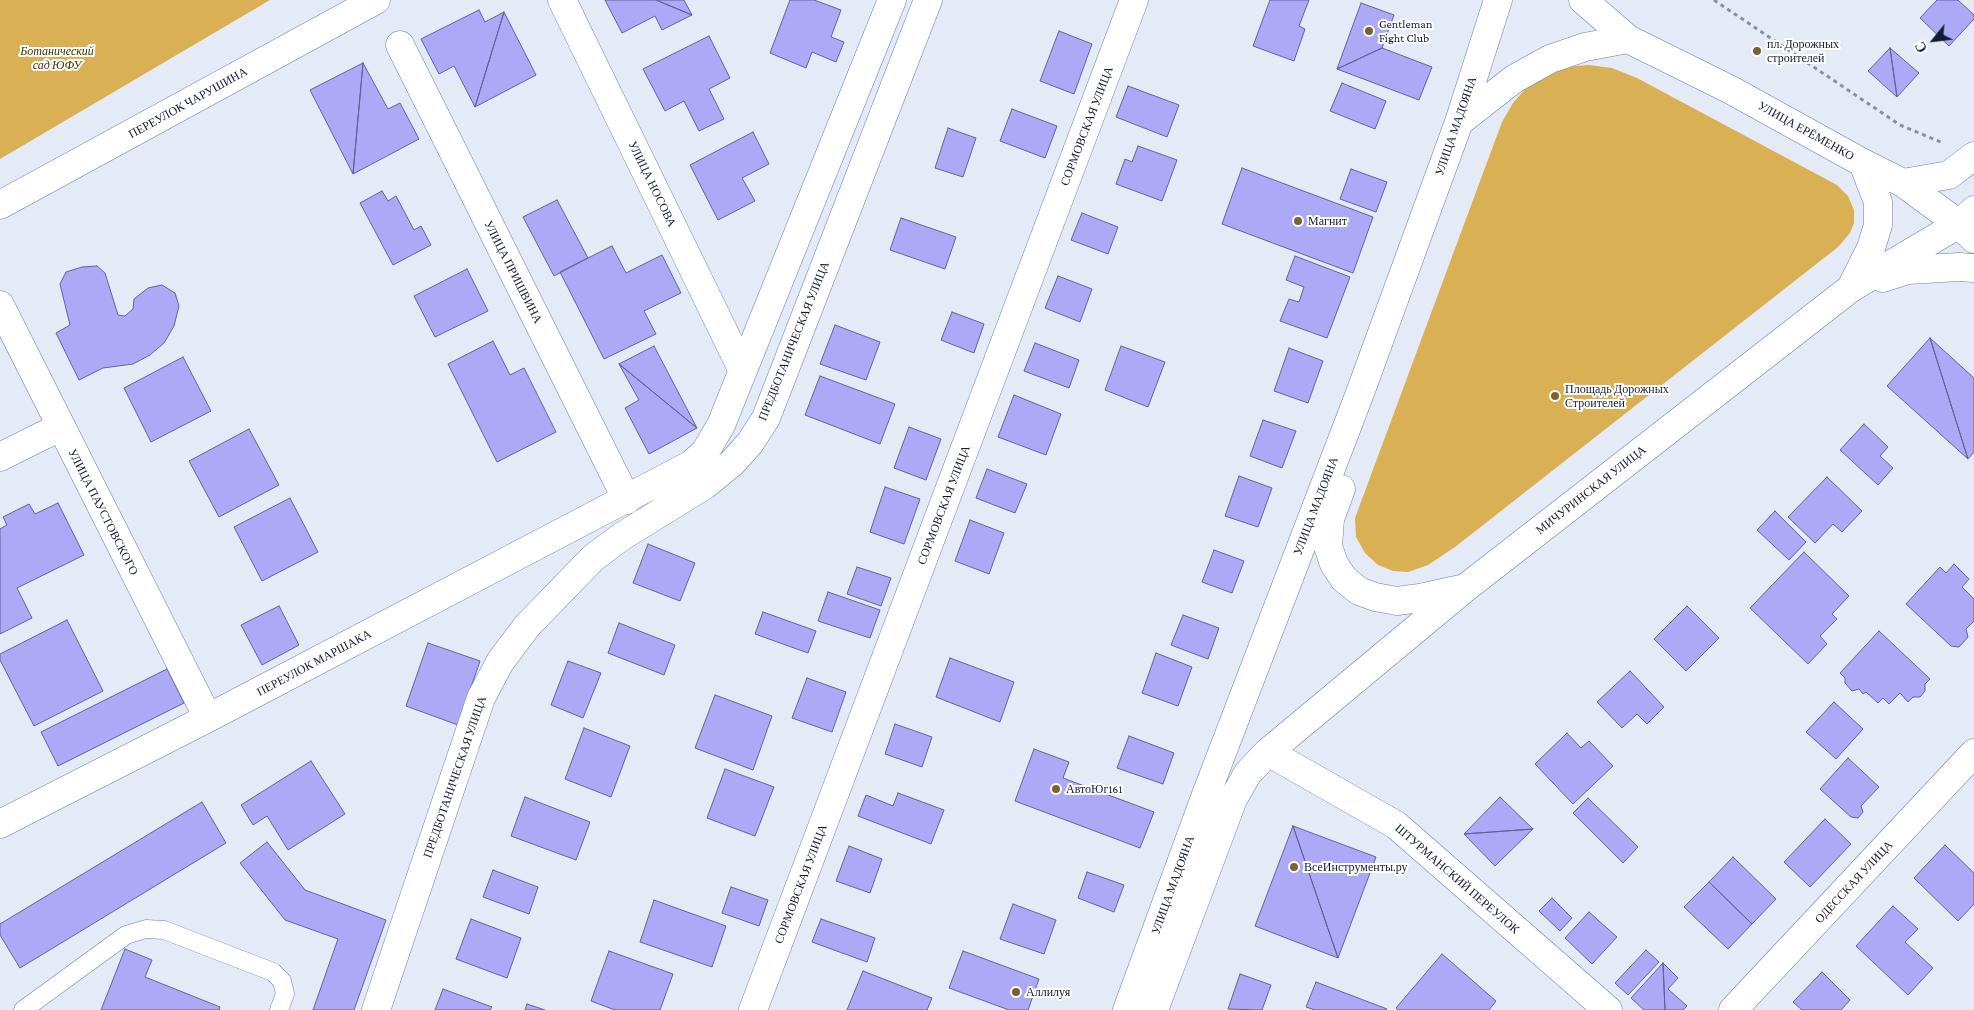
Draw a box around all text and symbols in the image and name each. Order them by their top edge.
north arrow [1909,15,1959,65]
place label: Gentleman Fight Club [1379,17,1432,45]
marker: Gentleman Fight Club [1363,25,1375,37]
place label: пл. Дорожных строителей [1767,37,1839,65]
text: С [1911,39,1930,56]
park label: Ботанический сад ЮФУ [20,44,94,72]
marker: пл. Дорожных строителей [1751,45,1763,57]
street label: ПЕРЕУЛОК ЧАРУШИНА [126,64,250,142]
street label: СОРМОВСКАЯ УЛИЦА [1058,64,1116,188]
street label: УЛИЦА МАДОЯНА [1432,74,1480,178]
street label: УЛИЦА ЕРЁМЕНКО [1755,99,1857,163]
street label: УЛИЦА НОСОВА [625,139,679,229]
place label: Магнит [1308,214,1347,228]
marker: Магнит [1292,215,1304,227]
street label: УЛИЦА ПРИШВИНА [481,218,545,326]
street label: ПРЕДБОТАНИЧЕСКАЯ УЛИЦА [755,259,833,423]
place label: Площадь Дорожных Строителей [1565,382,1669,410]
marker: Площадь Дорожных Строителей [1549,390,1561,402]
street label: СОРМОВСКАЯ УЛИЦА [915,443,973,567]
street label: МИЧУРИНСКАЯ УЛИЦА [1533,443,1649,537]
street label: УЛИЦА ПАУСТОВСКОГО [65,446,141,578]
street label: УЛИЦА МАДОЯНА [1291,455,1341,557]
street label: ПЕРЕУЛОК МАРШАКА [254,627,374,699]
street label: ПРЕДБОТАНИЧЕСКАЯ УЛИЦА [420,694,490,860]
place label: АвтоЮг161 [1066,782,1122,796]
marker: АвтоЮг161 [1050,783,1062,795]
street label: ШТУРМАНСКИЙ ПЕРЕУЛОК [1392,821,1522,937]
street label: СОРМОВСКАЯ УЛИЦА [772,822,830,946]
street label: УЛИЦА МАДОЯНА [1148,834,1198,936]
street label: ОДЕССКАЯ УЛИЦА [1812,838,1896,926]
place label: ВсеИнструменты.ру [1304,860,1408,874]
marker: ВсеИнструменты.ру [1288,861,1300,873]
place label: Аллилуя [1026,985,1070,999]
marker: Аллилуя [1010,986,1022,998]

